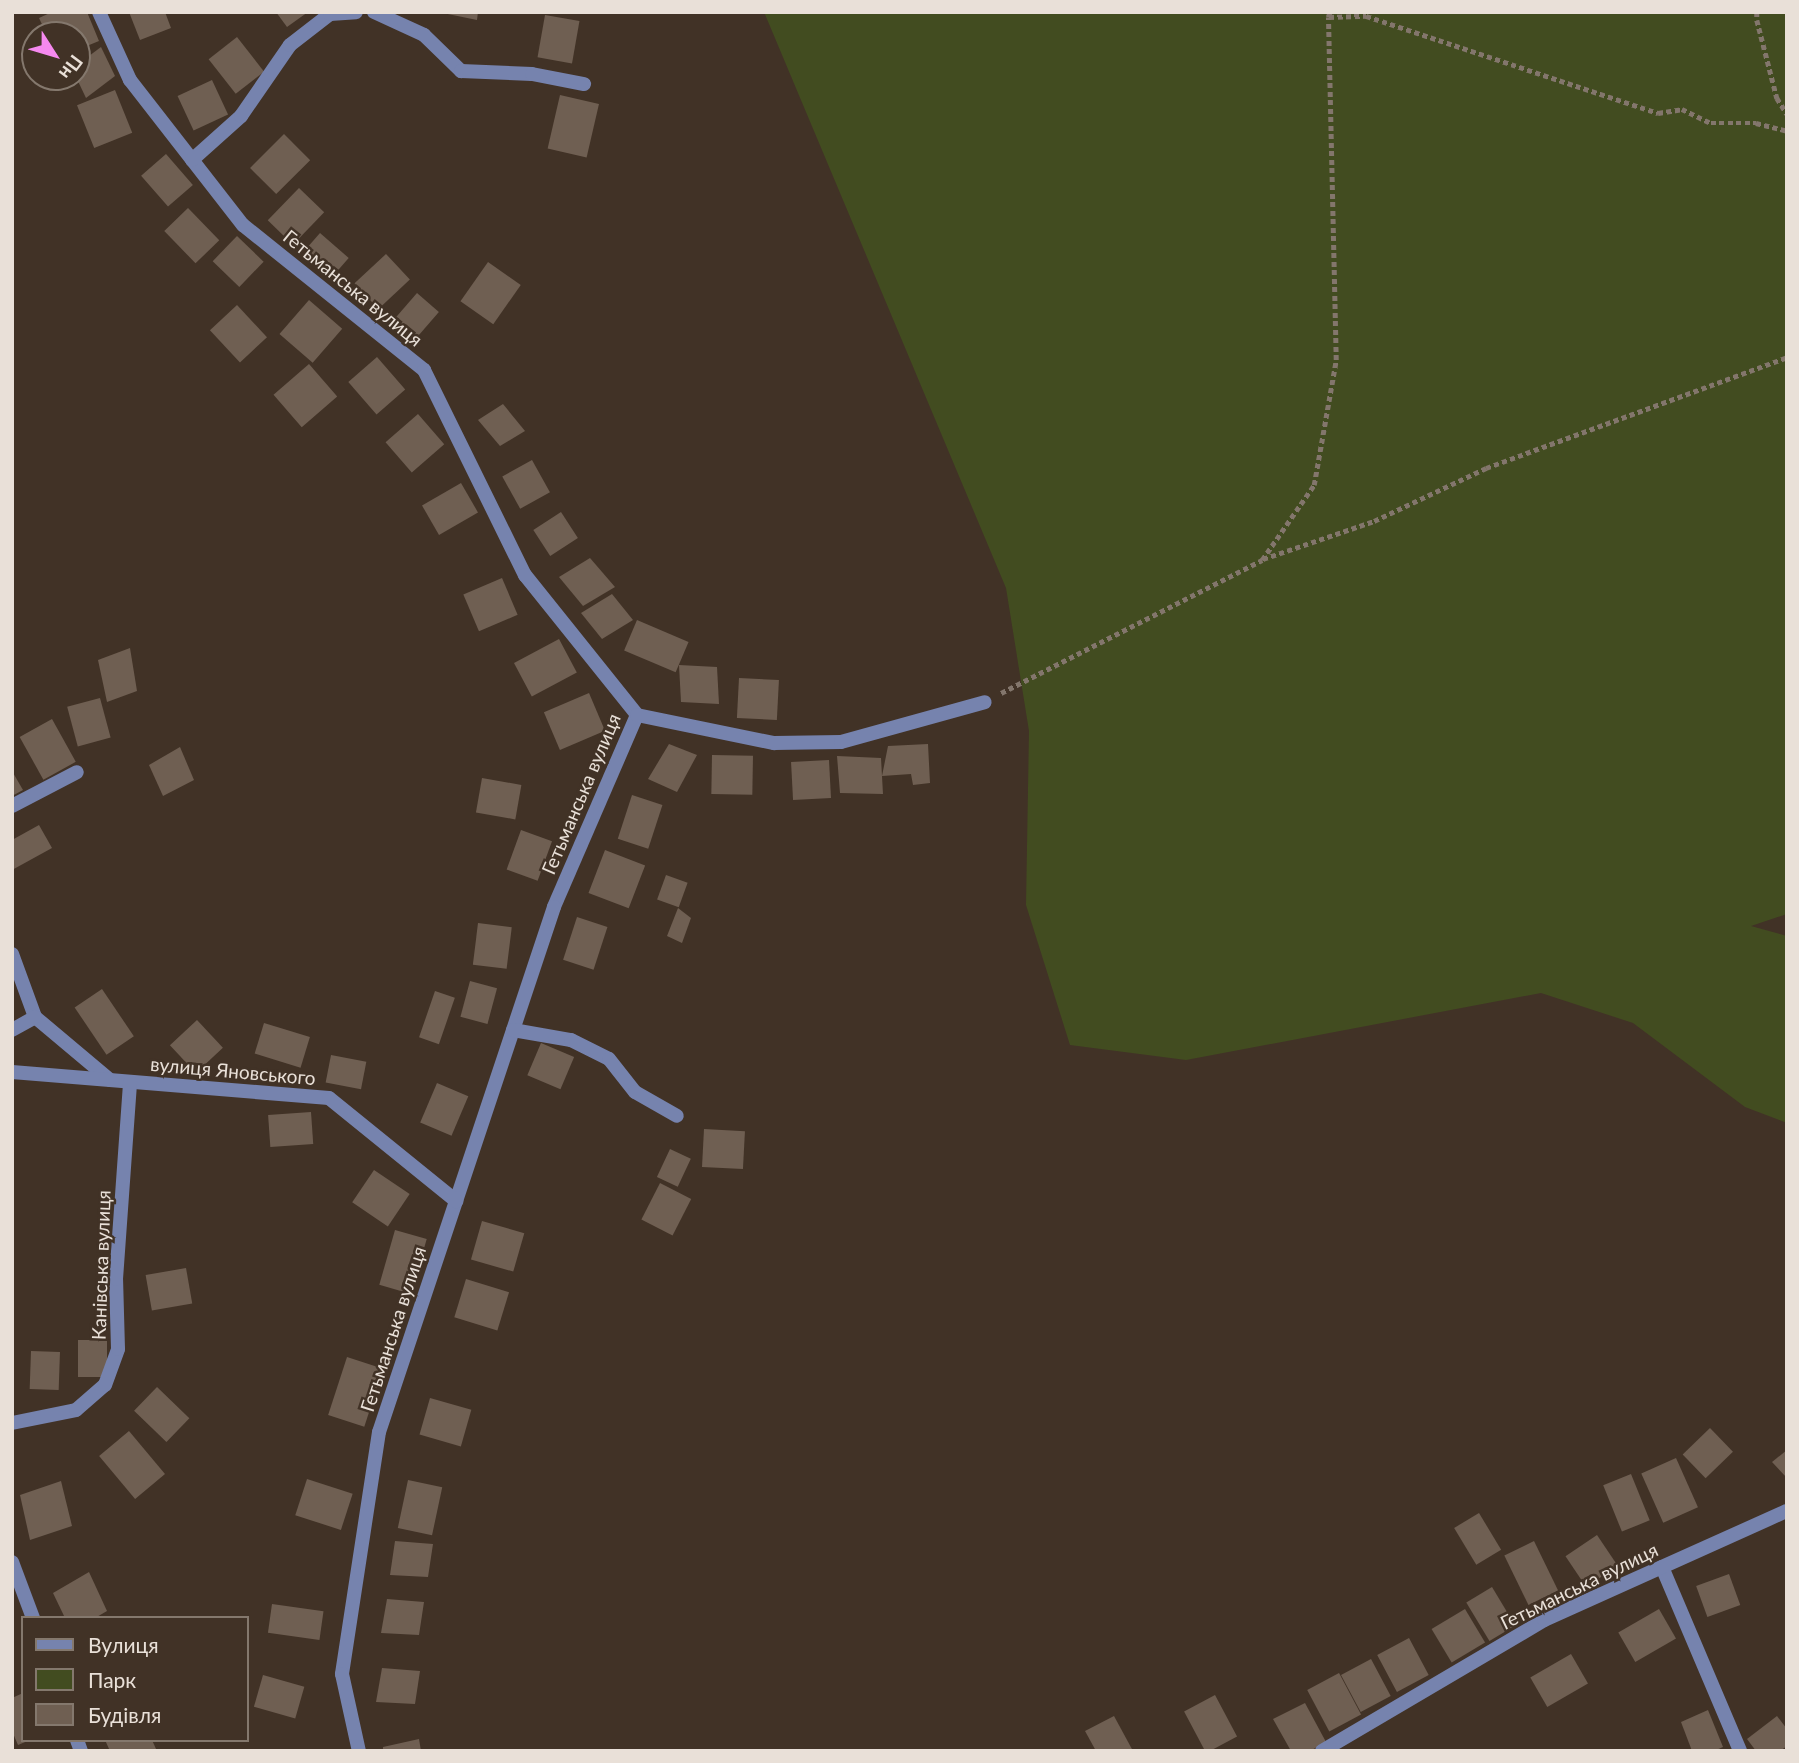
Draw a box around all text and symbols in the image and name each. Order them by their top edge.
north arrow [21,21,91,91]
text: Пн [55,51,88,85]
street label: Гетьманська вулиця [279,225,427,351]
street label: Гетьманська вулиця [537,710,625,878]
street label: вулиця Яновського [149,1052,317,1090]
street label: Канівська вулиця [87,1190,115,1340]
street label: Гетьманська вулиця [356,1244,430,1414]
street label: Гетьманська вулиця [1497,1538,1661,1634]
legend [21,1616,248,1742]
text: Вулиця [88,1632,159,1657]
text: Парк [88,1667,136,1692]
text: Будівля [88,1702,161,1727]

